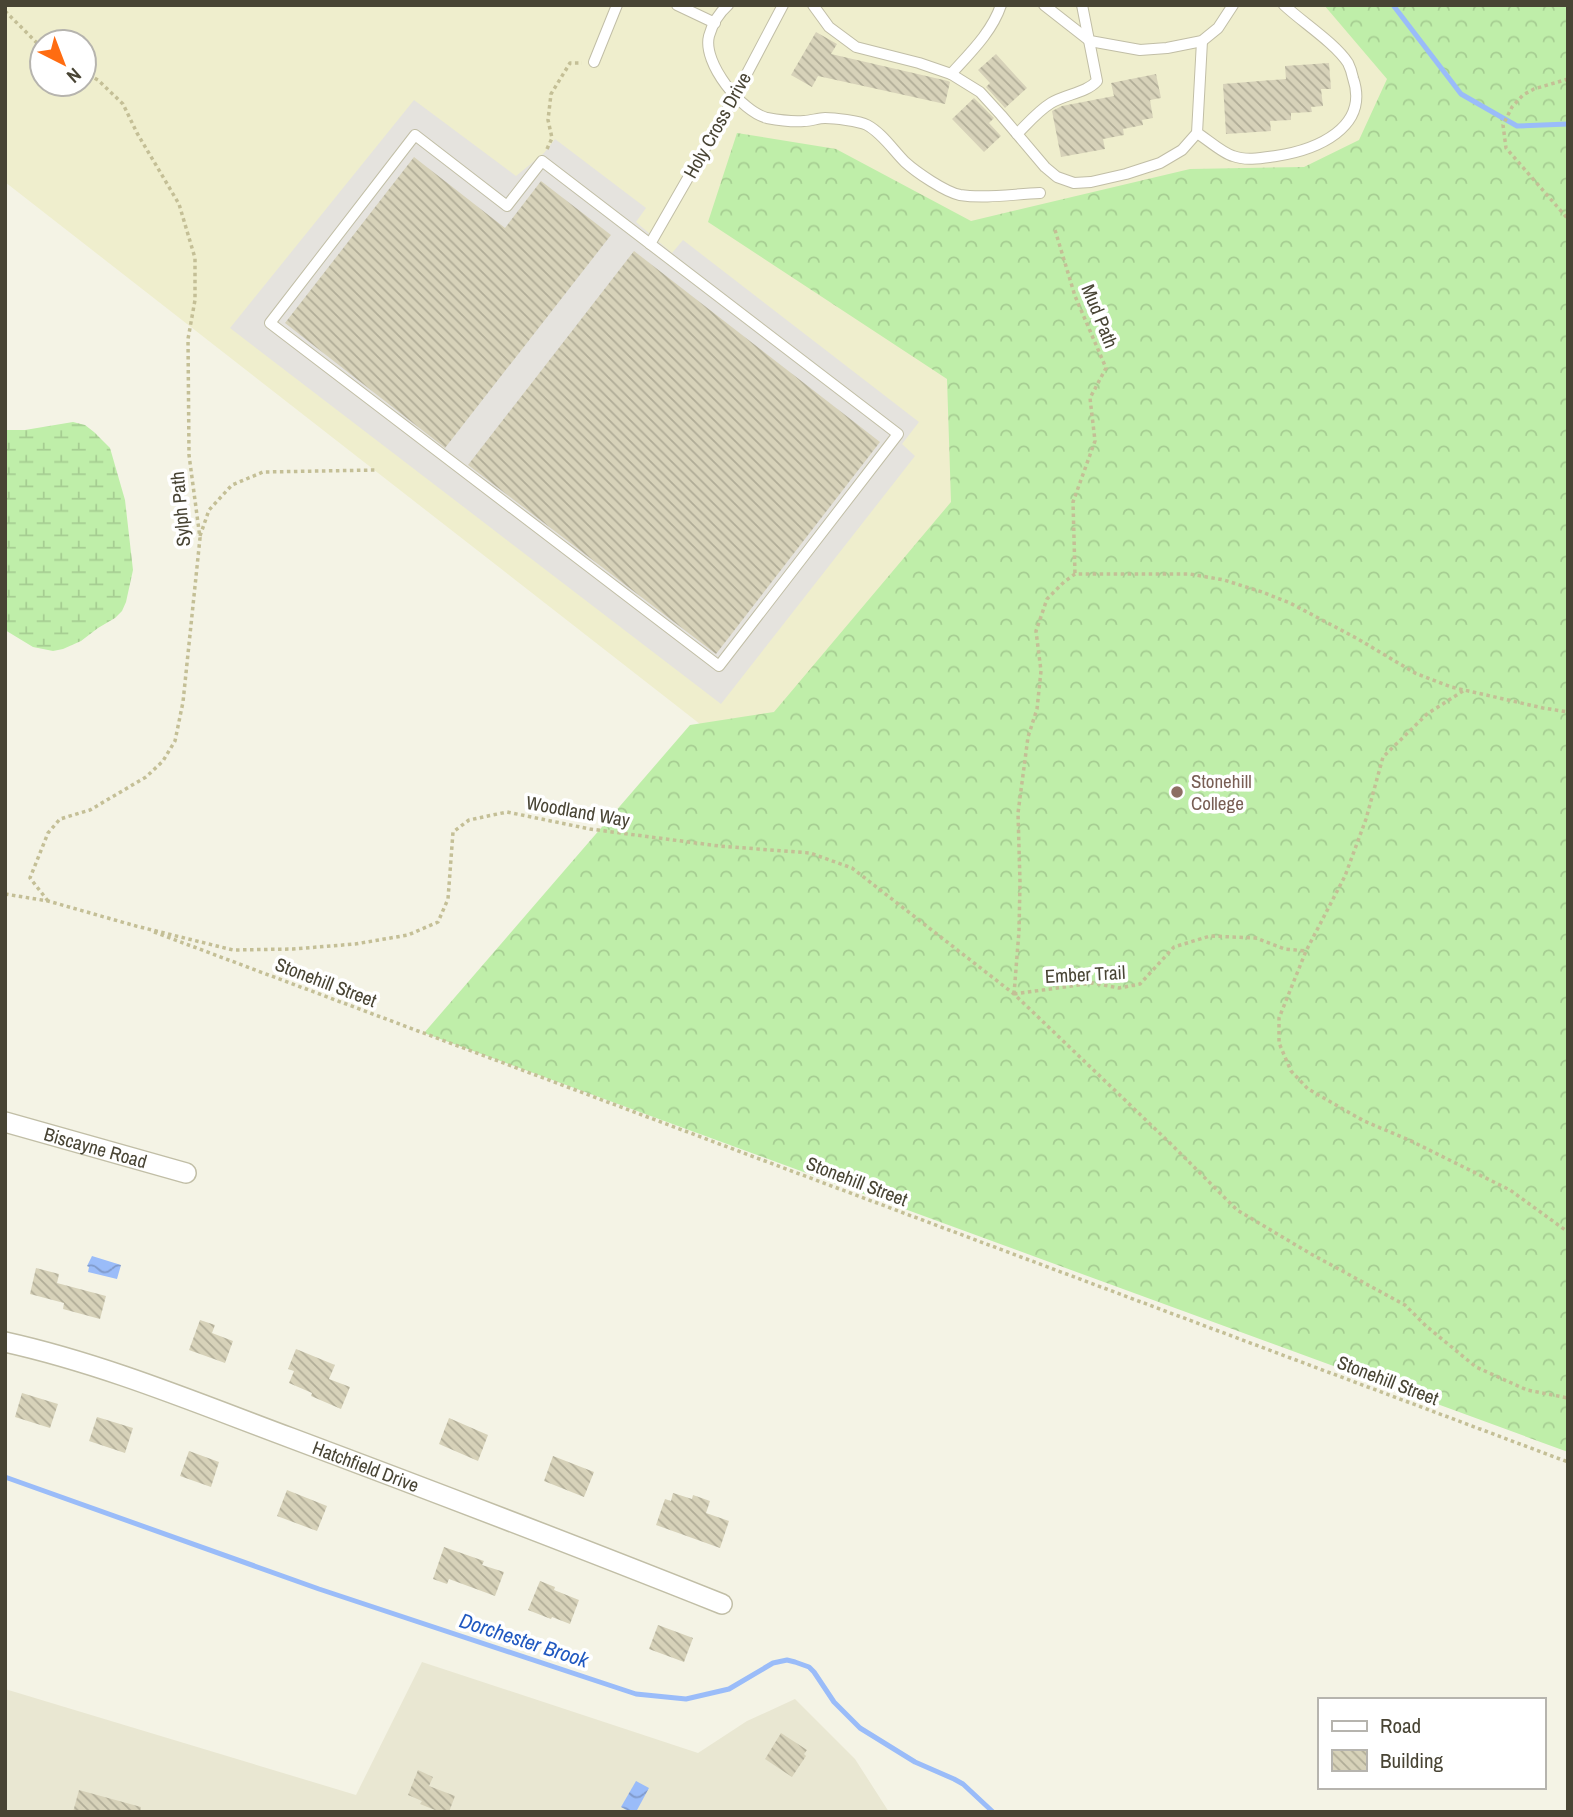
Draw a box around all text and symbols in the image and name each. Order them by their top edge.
north arrow [28,28,98,98]
text: N [61,62,87,89]
street label: Holy Cross Drive [677,67,757,183]
street label: Mud Path [1075,280,1125,352]
street label: Sylph Path [164,470,196,548]
place label: Stonehill College [1191,768,1252,816]
marker: Stonehill College [1169,784,1185,800]
street label: Woodland Way [524,789,632,833]
street label: Stonehill Street [272,951,381,1013]
street label: Ember Trail [1044,959,1126,989]
street label: Biscayne Road [41,1121,150,1174]
street label: Stonehill Street [803,1150,912,1212]
street label: Stonehill Street [1334,1349,1443,1411]
street label: Hatchfield Drive [309,1434,423,1498]
water label: Dorchester Brook [456,1606,594,1675]
legend [1318,1698,1545,1789]
text: Road [1380,1711,1421,1740]
text: Building [1380,1746,1444,1775]

